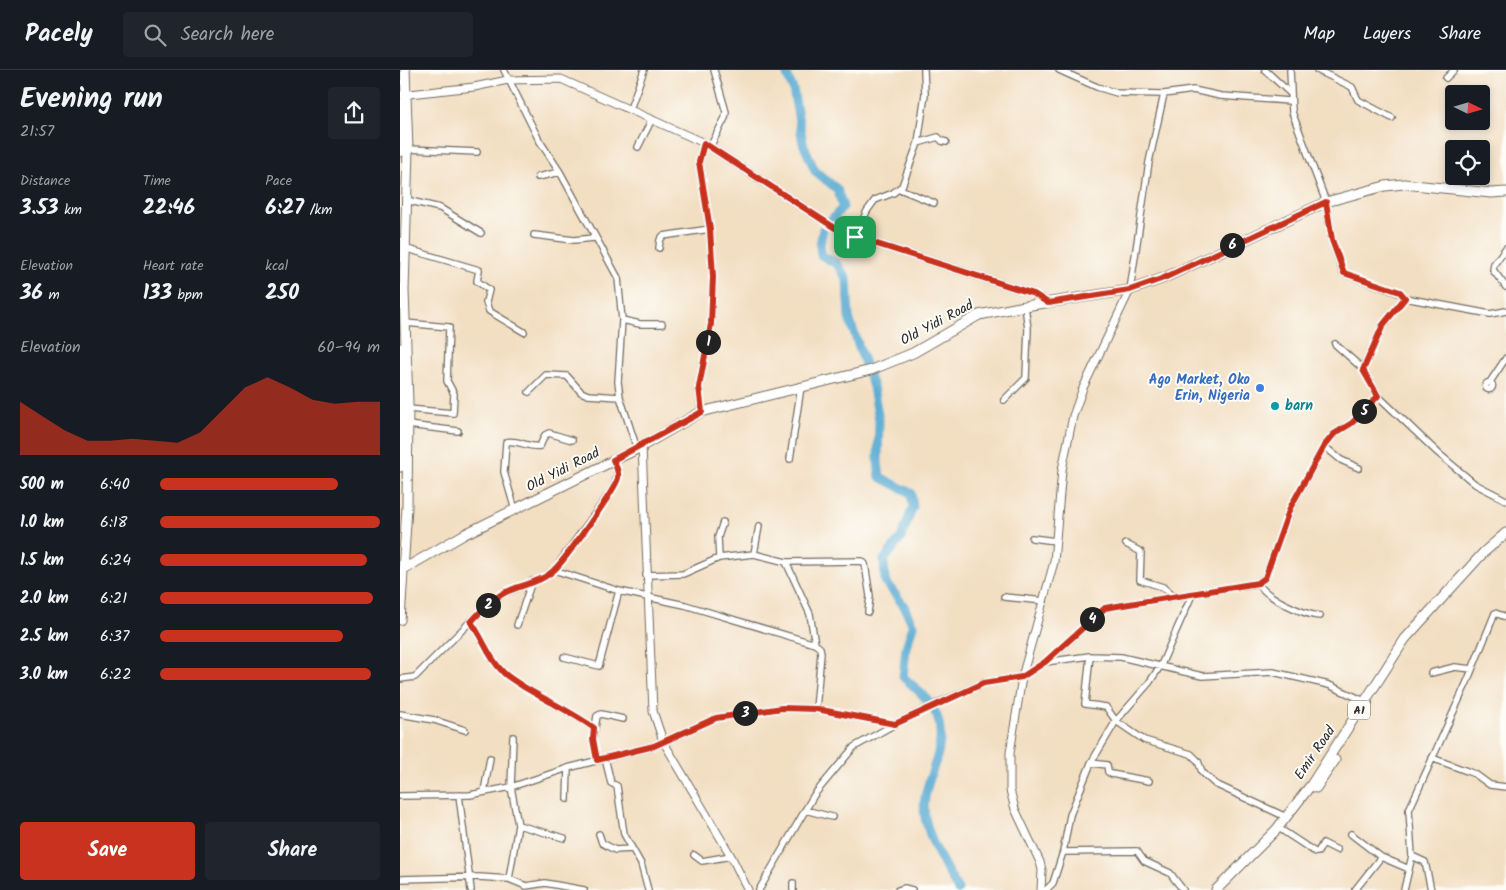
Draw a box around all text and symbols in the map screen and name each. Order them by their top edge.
search box [123,12,473,57]
text: Pacely [25,15,93,54]
text: Search here [181,20,274,50]
text: Map [1304,20,1335,49]
text: Layers [1363,20,1411,49]
text: Share [1439,20,1481,49]
icon: search [141,21,169,49]
text: Evening run [20,77,163,122]
north arrow [1445,85,1490,130]
map controls [1445,85,1490,185]
button: share [328,87,380,139]
text: 21:57 [20,119,54,144]
button: locate [1445,140,1490,185]
text: Distance [20,170,70,192]
text: Time [143,170,171,192]
text: Pace [265,170,292,192]
text: 3.53 [20,192,59,225]
text: 22:46 [143,192,195,225]
text: 6:27 [265,192,304,225]
text: km [59,199,82,221]
text: /km [304,199,332,221]
pin [834,216,876,258]
icon: arrive [841,223,869,251]
pin: 6 [1220,232,1244,258]
text: 6 [1229,234,1236,256]
text: Elevation [20,255,73,277]
text: Heart rate [143,255,204,277]
text: kcal [265,255,288,277]
text: 36 [20,277,43,310]
text: 133 [143,277,172,310]
text: 250 [265,277,299,310]
text: m [43,284,60,306]
text: bpm [172,284,203,306]
street label: Old Yidi Road [897,294,978,351]
pin: 1 [696,330,720,354]
text: 1 [706,331,711,353]
text: Elevation [20,335,81,360]
text: 60–94 m [318,335,380,360]
place label: Ago Market, Oko Erin, Nigeria [1149,369,1251,407]
marker: Ago Market, Oko Erin, Nigeria [1254,382,1266,394]
place label: barn [1285,395,1313,417]
pin: 5 [1352,398,1376,424]
marker: barn [1269,400,1281,412]
text: 5 [1361,400,1368,422]
street label: Old Yidi Road [522,442,605,498]
text: 500 m [20,472,64,497]
text: 6:40 [100,472,130,497]
text: 1.0 km [20,510,64,535]
text: 6:18 [100,510,128,535]
text: 1.5 km [20,548,64,573]
text: 6:24 [100,548,131,573]
text: 2.0 km [20,586,68,611]
text: 6:21 [100,586,127,611]
pin: 2 [476,592,500,618]
text: 2 [484,594,493,616]
pin: 4 [1080,606,1104,632]
text: 4 [1089,608,1096,630]
text: 2.5 km [20,624,68,649]
text: 6:37 [100,624,129,649]
text: 3.0 km [20,662,68,687]
text: 6:22 [100,662,131,687]
pin: 3 [732,700,758,726]
road number: A1 [1348,700,1370,720]
text: 3 [742,702,749,724]
street label: Emir Road [1289,721,1342,784]
button: Save [20,822,195,880]
button: Share [205,822,380,880]

